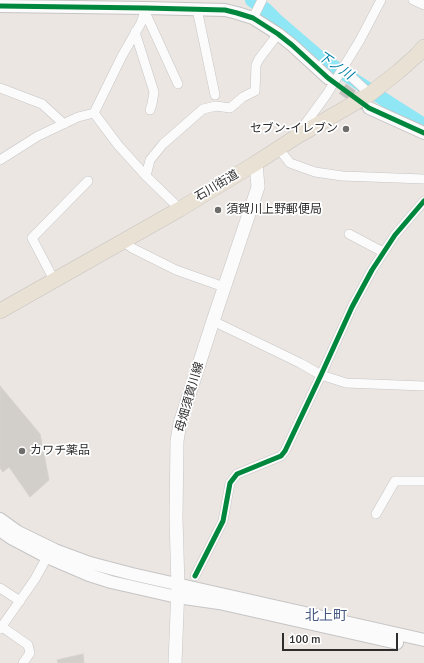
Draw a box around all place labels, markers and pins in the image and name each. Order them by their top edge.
place label: セブン-イレブン [250,122,338,136]
marker: セブン-イレブン [341,124,351,134]
place label: 須賀川上野郵便局 [226,203,322,217]
marker: 須賀川上野郵便局 [213,205,223,215]
place label: カワチ薬品 [30,444,90,458]
marker: カワチ薬品 [17,446,27,456]

